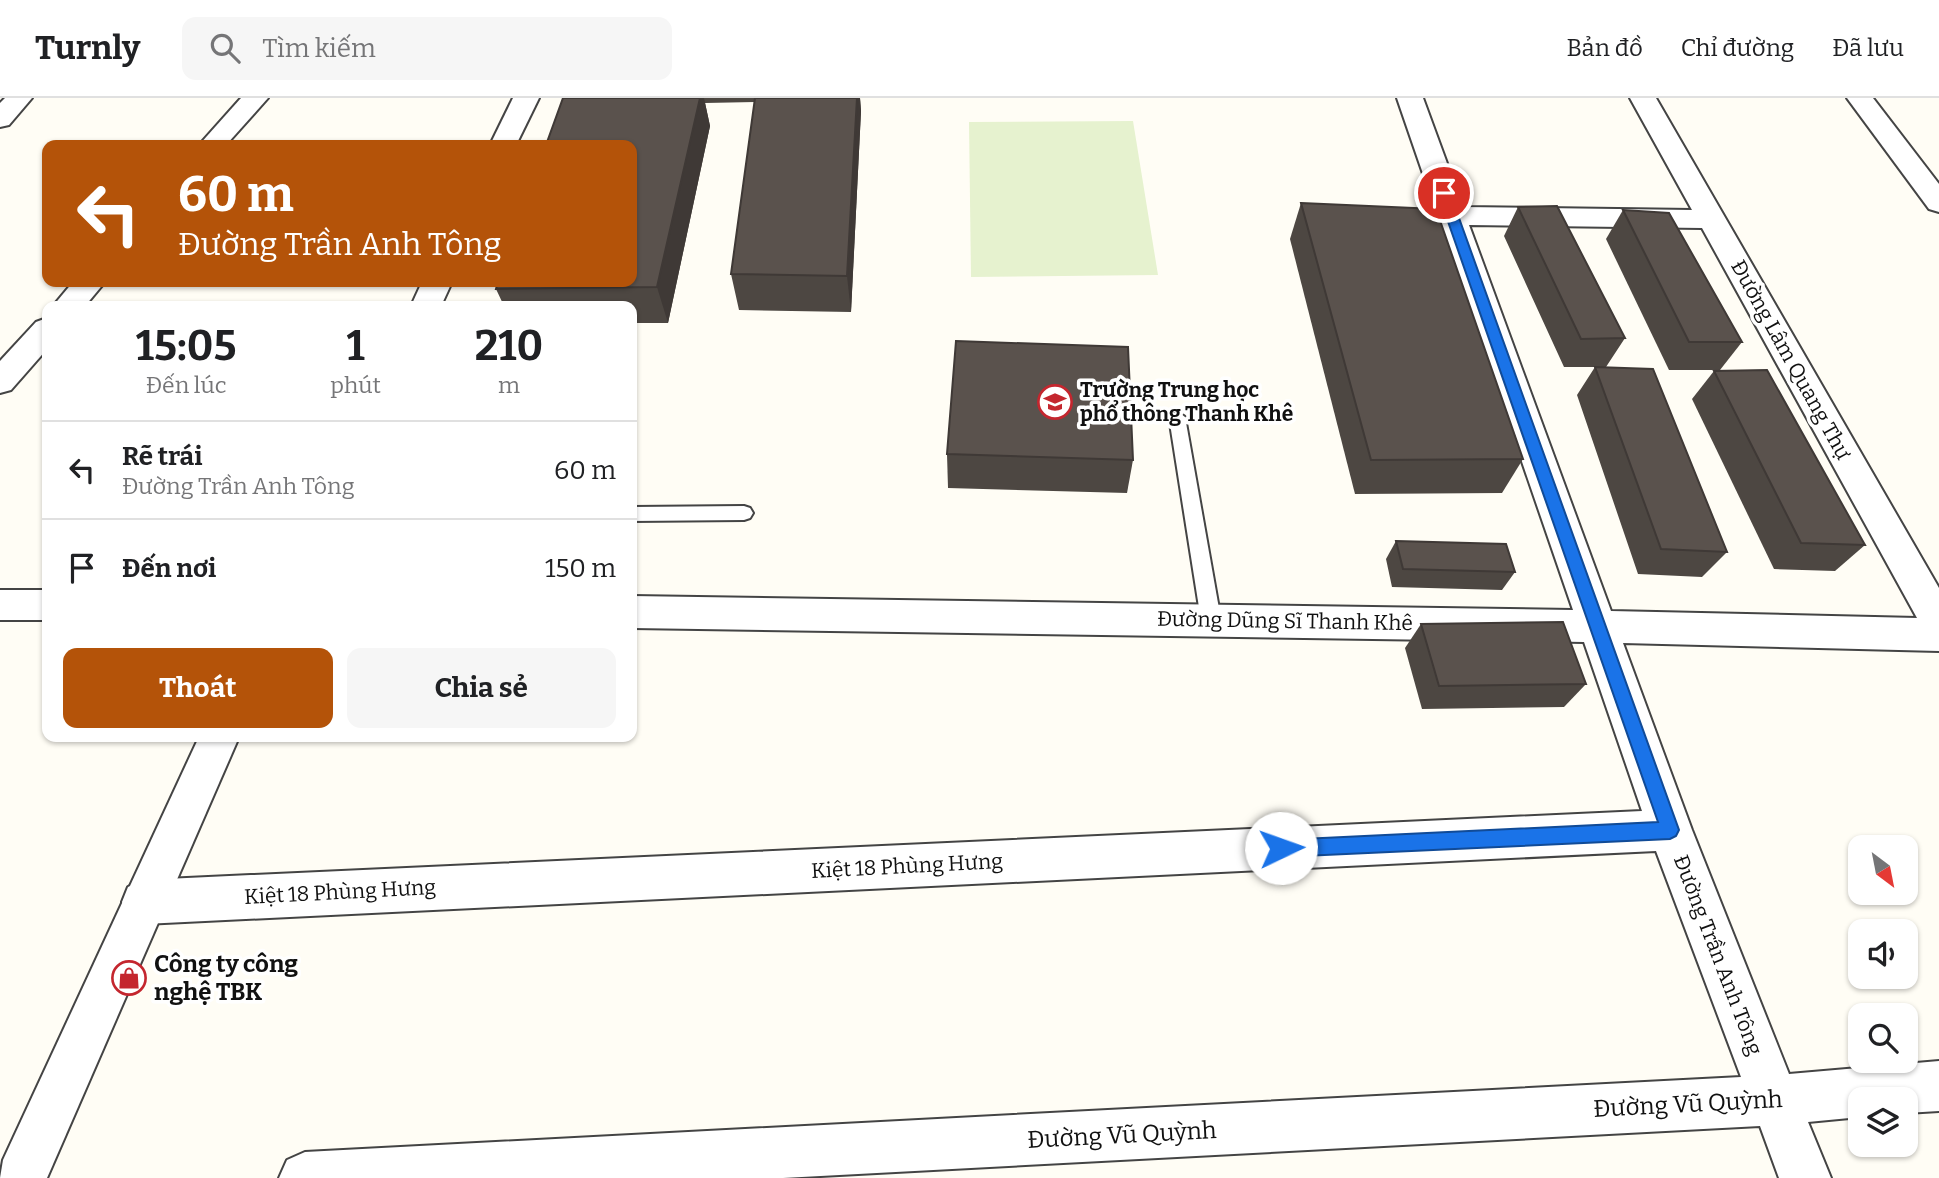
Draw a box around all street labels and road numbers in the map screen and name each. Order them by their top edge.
street label: Đường Lâm Quang Thự [1725,256,1857,464]
street label: Đường Dũng Sĩ Thanh Khê [1157,606,1413,636]
street label: Kiệt 18 Phùng Hưng [810,848,1004,884]
street label: Đường Trần Anh Tông [1668,851,1768,1059]
street label: Kiệt 18 Phùng Hưng [243,874,437,910]
street label: Đường Vũ Quỳnh [1593,1085,1783,1123]
street label: Đường Vũ Quỳnh [1027,1116,1217,1154]

